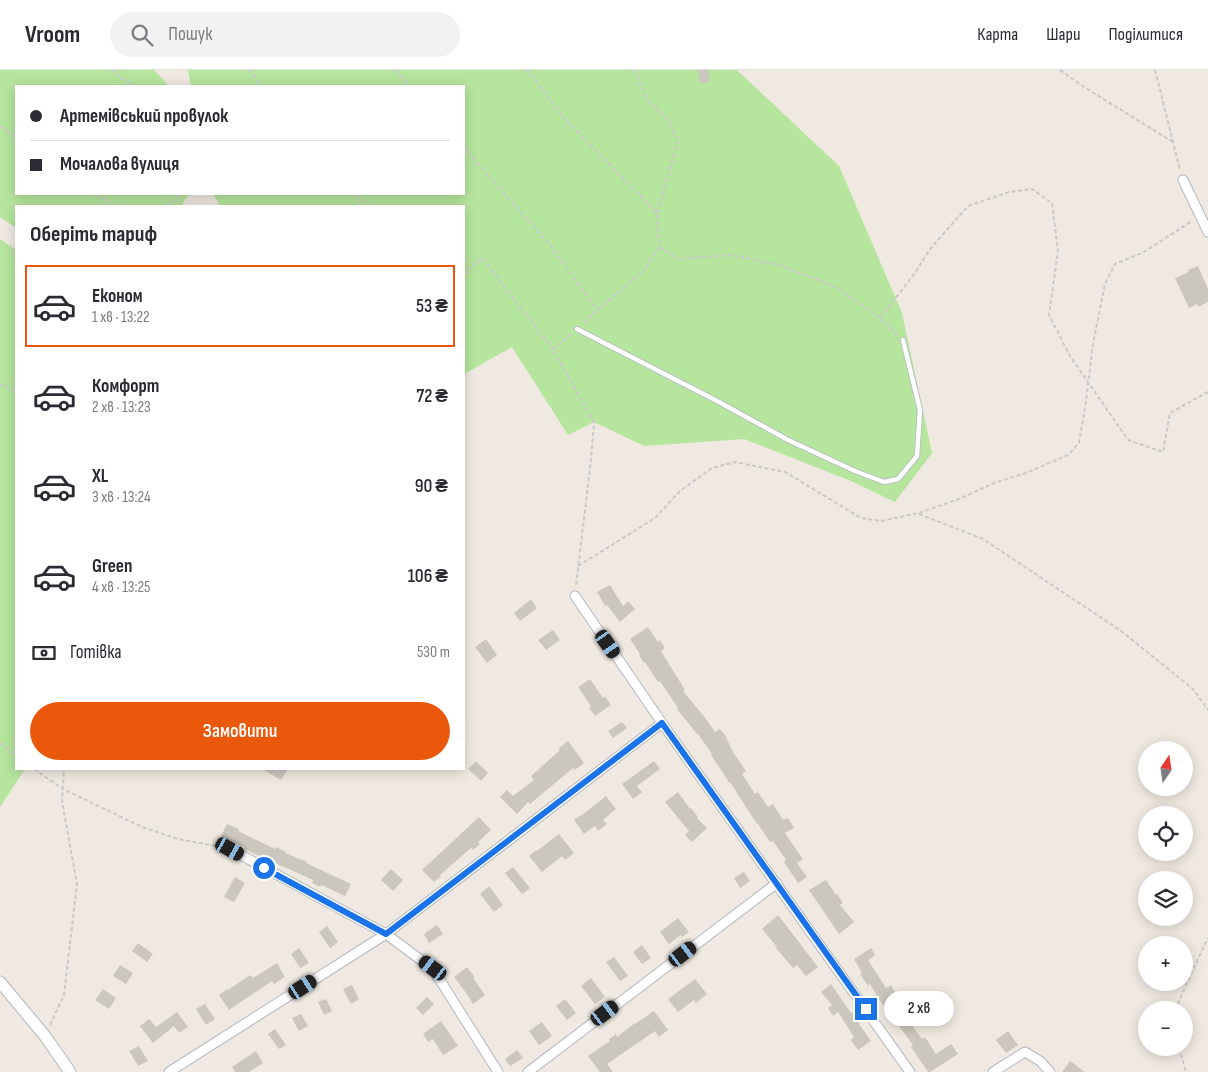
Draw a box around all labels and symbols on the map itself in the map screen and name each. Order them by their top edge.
car [593,627,622,661]
north arrow [1138,741,1192,796]
car [213,835,246,863]
route start [253,857,275,879]
car [666,939,699,969]
car [416,953,449,983]
car [286,973,319,1001]
callout: 2 хв [884,992,954,1026]
car [588,998,621,1028]
route end [855,998,877,1020]

